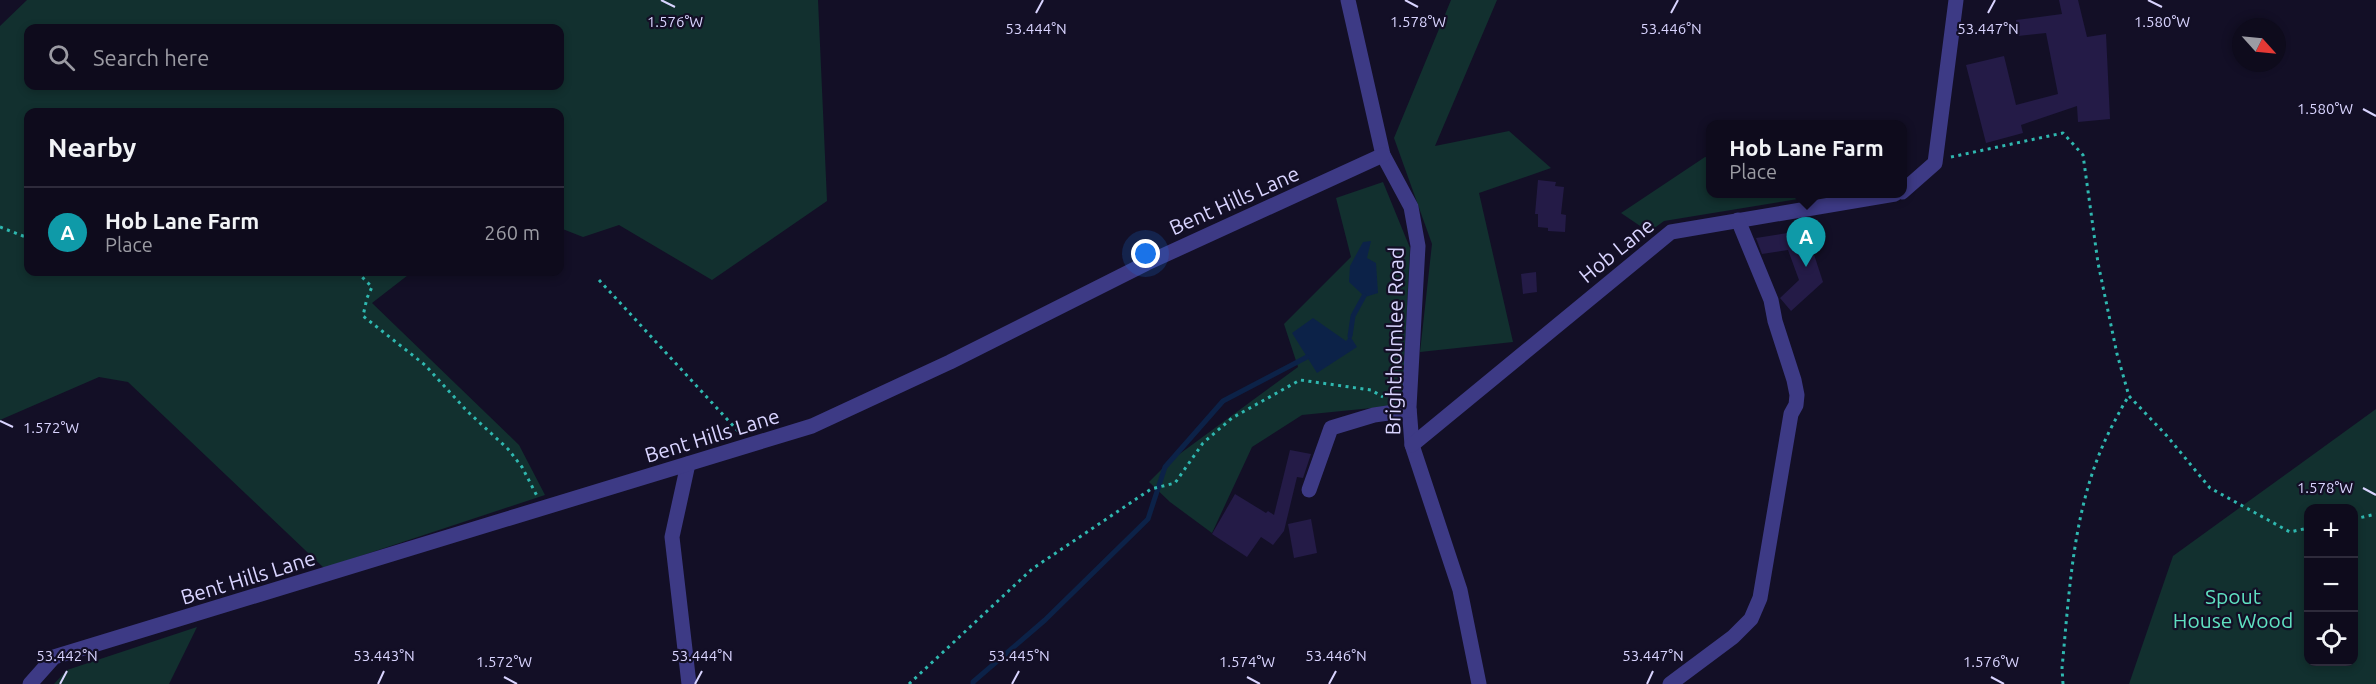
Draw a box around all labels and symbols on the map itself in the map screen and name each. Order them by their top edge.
text: 1.576°W [647,13,703,30]
text: 1.578°W [1390,13,1446,30]
text: 1.580°W [2134,13,2190,30]
north arrow [2232,18,2286,72]
text: 53.444°N [1005,20,1067,37]
text: 53.446°N [1640,20,1702,37]
text: 53.447°N [1957,20,2019,37]
text: 1.580°W [2297,100,2353,117]
street label: Bent Hills Lane [1165,161,1303,239]
street label: Hob Lane [1574,213,1658,287]
pin: A [1786,218,1826,267]
your location [1131,239,1160,268]
street label: Brightholmlee Road [1380,247,1408,435]
street label: Bent Hills Lane [642,403,782,467]
text: 1.572°W [23,419,79,436]
text: 1.578°W [2297,479,2353,496]
street label: Bent Hills Lane [178,545,318,609]
park label: Spout House Wood [2173,584,2293,632]
text: 53.442°N [36,647,98,664]
text: 53.443°N [353,647,415,664]
text: 53.444°N [671,647,733,664]
text: 53.445°N [988,647,1050,664]
text: 53.446°N [1305,647,1367,664]
text: 53.447°N [1622,647,1684,664]
text: 1.572°W [476,653,532,670]
text: 1.574°W [1219,653,1275,670]
text: 1.576°W [1963,653,2019,670]

